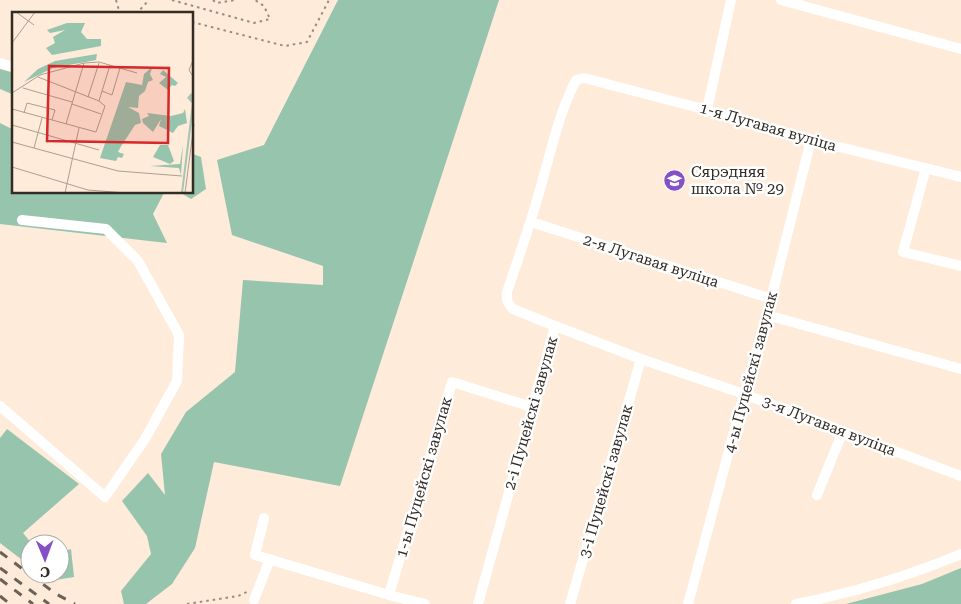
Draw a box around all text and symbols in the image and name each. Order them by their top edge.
inset map [12,12,194,194]
street label: 1-я Лугавая вуліца [698,99,838,155]
place label: Сярэдняя школа № 29 [691,163,784,198]
school or university icon: Сярэдняя школа № 29 [663,169,687,193]
street label: 2-я Лугавая вуліца [581,231,721,291]
street label: 4-ы Пуцейскі завулак [721,289,781,455]
street label: 2-і Пуцейскі завулак [500,334,562,492]
street label: 3-я Лугавая вуліца [760,392,898,460]
street label: 1-ы Пуцейскі завулак [392,394,456,560]
street label: 3-і Пуцейскі завулак [575,402,637,560]
north arrow [20,534,70,584]
text: С [40,564,50,580]

